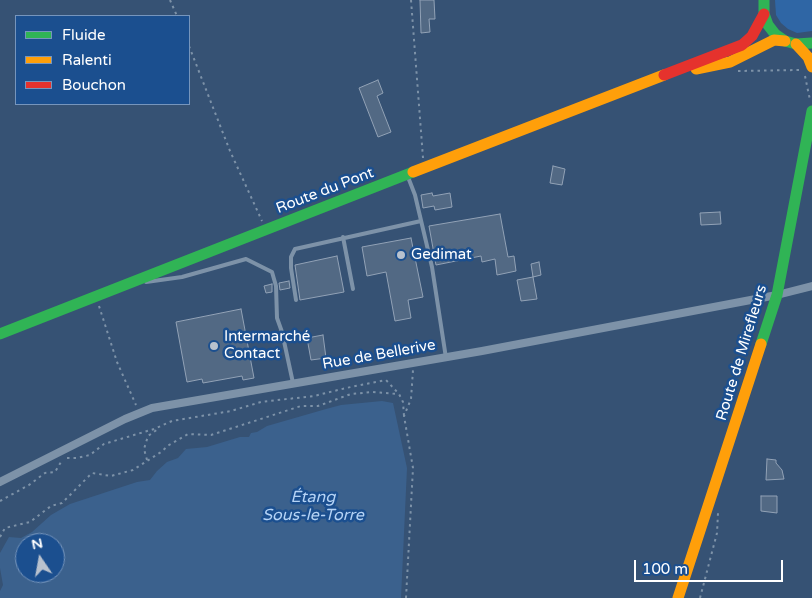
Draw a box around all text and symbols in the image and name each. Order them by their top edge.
legend [15,15,190,105]
text: Fluide [62,26,106,44]
text: Ralenti [62,51,112,69]
text: Bouchon [62,76,126,94]
street label: Route du Pont [274,164,376,218]
place label: Gedimat [411,246,472,264]
marker: Gedimat [395,249,407,261]
street label: Route de Mirefleurs [713,283,771,423]
place label: Intermarché Contact [224,328,310,363]
street label: Rue de Bellerive [321,336,437,374]
marker: Intermarché Contact [208,340,220,352]
water label: Étang Sous-le-Torre [262,488,364,526]
north arrow [15,533,65,583]
text: N [30,534,44,553]
scale bar [637,550,786,582]
text: 100 m [642,560,688,578]

